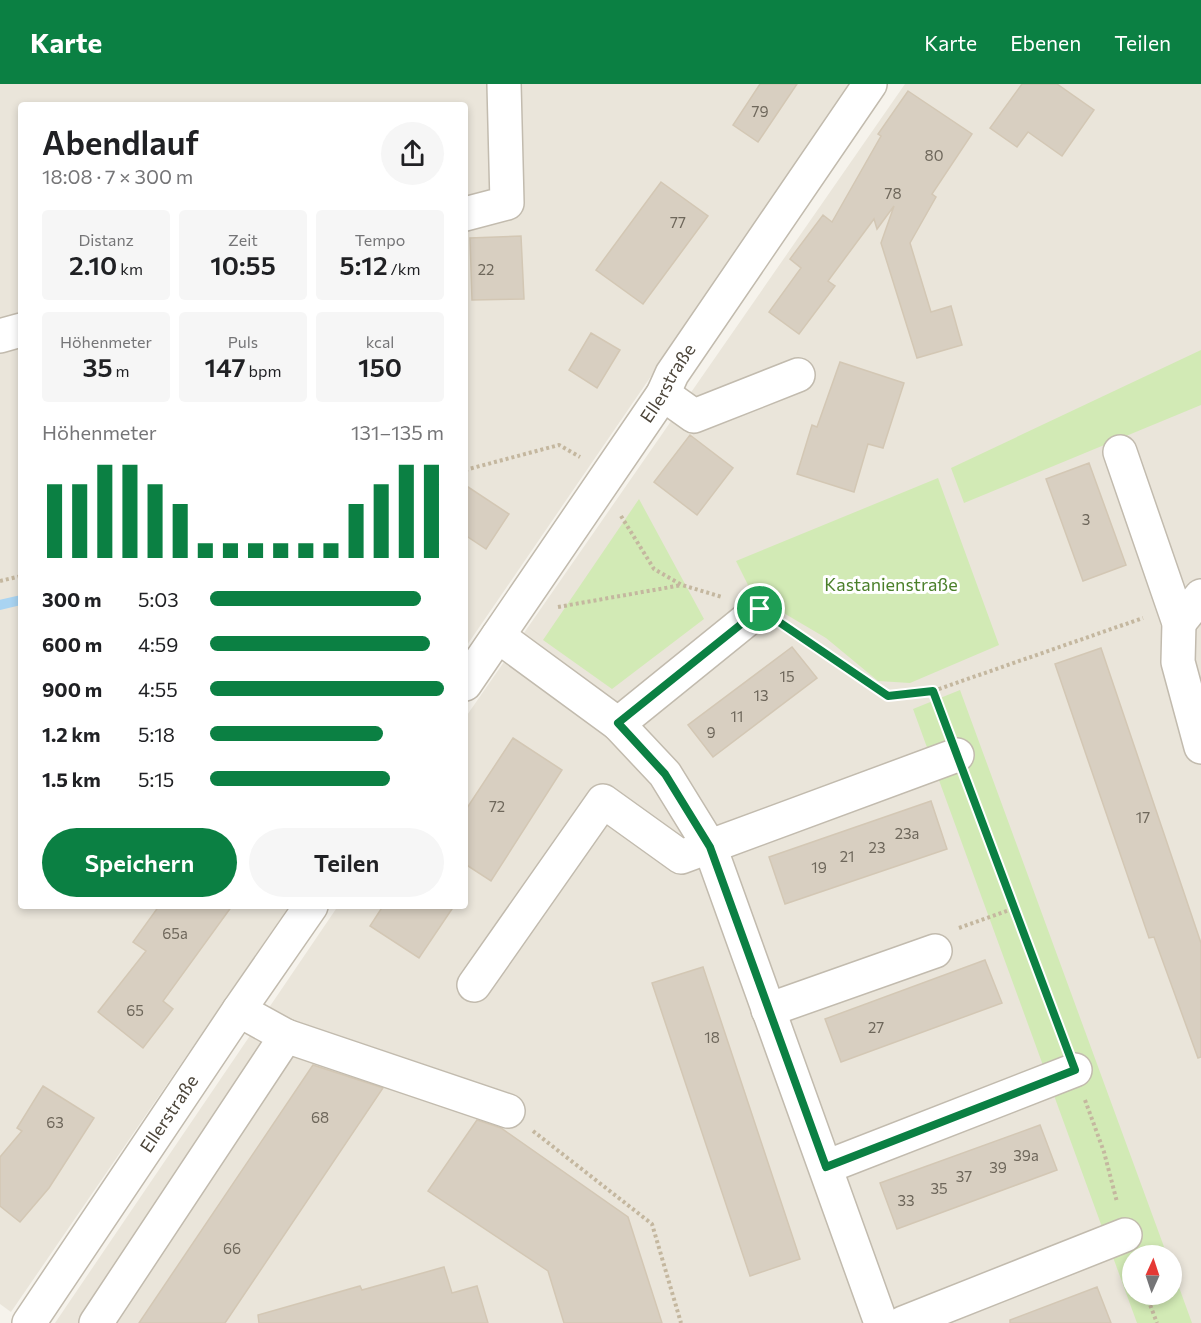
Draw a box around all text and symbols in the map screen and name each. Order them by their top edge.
text: Karte [30,25,102,59]
text: Karte [924,30,977,55]
text: Ebenen [1010,30,1081,55]
text: Teilen [1114,30,1171,55]
house number: 79 [752,102,768,120]
text: Abendlauf [42,121,199,162]
button: share [381,122,444,185]
house number: 80 [925,146,943,164]
text: 18:08 · 7 × 300 m [42,164,193,188]
house number: 78 [885,184,901,202]
house number: 77 [670,213,686,231]
text: Distanz [78,230,134,249]
text: Zeit [228,230,258,249]
text: Tempo [355,230,405,249]
text: 2.10 [69,249,117,280]
text: 10:55 [210,249,276,280]
text: 5:12 [340,249,388,280]
text: km [117,259,143,278]
text: /km [388,259,420,278]
house number: 22 [478,260,494,278]
text: Höhenmeter [60,332,152,351]
text: Puls [228,332,258,351]
text: kcal [366,332,394,351]
street label: Ellerstraße [635,339,700,426]
text: 35 [82,351,113,382]
text: 147 [205,351,246,382]
text: 150 [358,351,402,382]
text: m [113,361,130,380]
text: bpm [246,361,281,380]
text: Höhenmeter [42,420,157,444]
text: 131–135 m [351,420,444,444]
house number: 3 [1082,510,1090,528]
park label: Kastanienstraße [824,573,958,595]
pin [734,583,785,634]
text: 300 m [42,587,102,611]
text: 5:03 [138,587,179,611]
icon: arrive [743,592,776,625]
text: 600 m [42,632,102,656]
text: 4:59 [138,632,178,656]
house number: 15 [779,667,795,685]
text: 900 m [42,677,102,701]
text: 4:55 [138,677,178,701]
house number: 13 [754,686,768,704]
house number: 11 [731,707,743,725]
text: 1.2 km [42,722,100,746]
text: 5:18 [138,722,175,746]
house number: 9 [706,723,716,741]
text: 1.5 km [42,767,101,791]
text: 5:15 [138,767,174,791]
house number: 72 [489,797,505,815]
house number: 17 [1136,808,1150,826]
house number: 23a [895,824,919,842]
button: Speichern [42,828,237,897]
button: Teilen [249,828,444,897]
house number: 23 [869,838,885,856]
house number: 21 [840,847,854,865]
house number: 19 [811,858,827,876]
house number: 65a [162,924,188,942]
house number: 65 [126,1001,144,1019]
house number: 27 [868,1018,884,1036]
house number: 18 [704,1028,720,1046]
street label: Ellerstraße [135,1070,202,1156]
house number: 68 [311,1108,329,1126]
house number: 63 [46,1113,64,1131]
house number: 39a [1013,1146,1039,1164]
house number: 39 [989,1158,1007,1176]
house number: 37 [956,1167,972,1185]
house number: 35 [930,1179,948,1197]
house number: 33 [897,1191,915,1209]
house number: 66 [223,1239,241,1257]
north arrow [1122,1245,1182,1305]
map controls [1122,1245,1182,1305]

